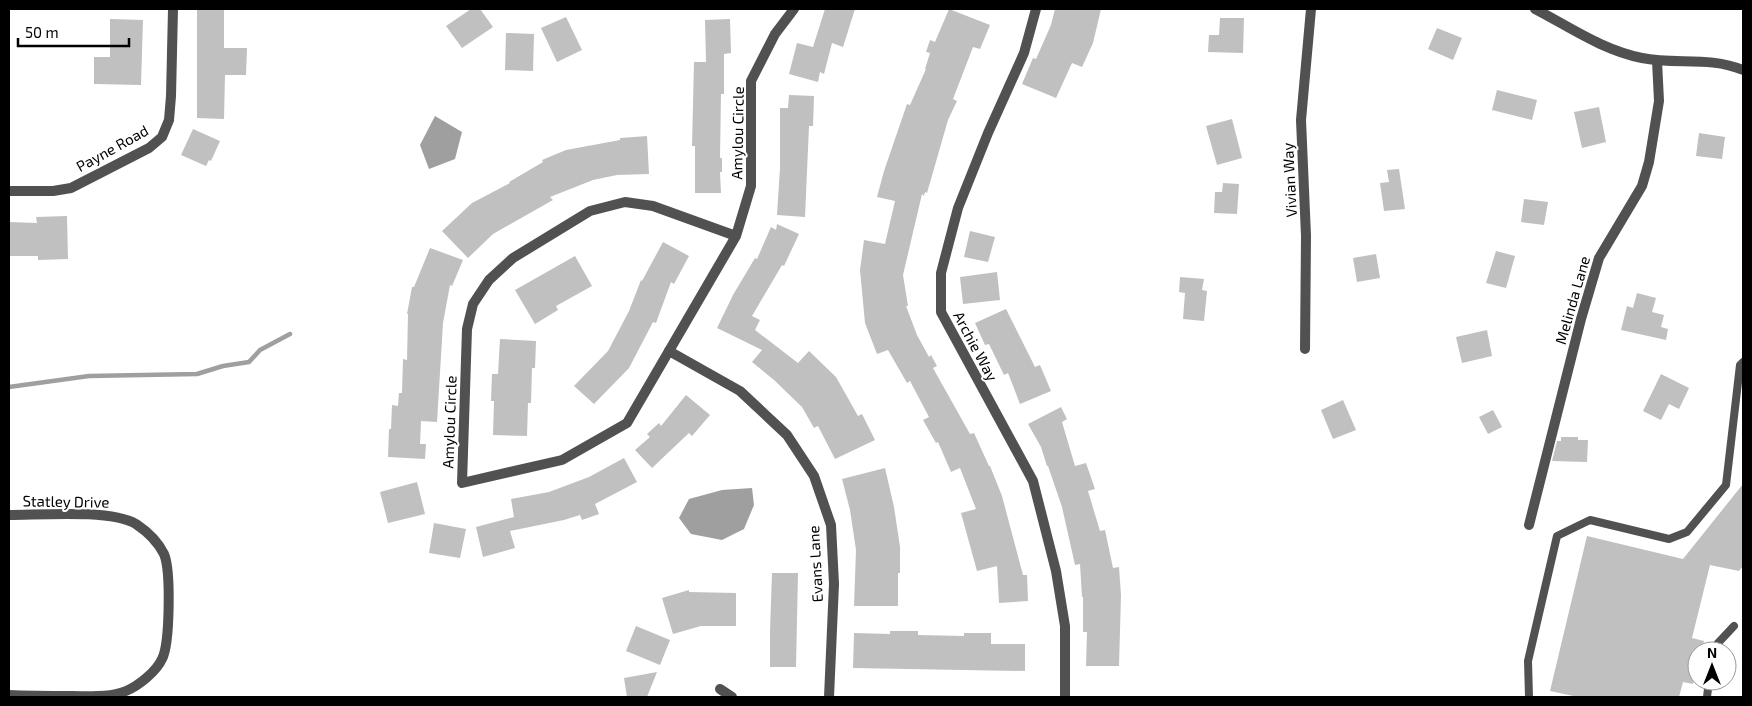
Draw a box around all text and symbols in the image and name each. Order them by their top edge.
scale bar [18,15,129,47]
text: 50 m [25,23,59,41]
street label: Amylou Circle [727,86,747,180]
street label: Payne Road [73,121,151,175]
street label: Vivian Way [1278,142,1300,218]
street label: Melinda Lane [1551,254,1593,346]
street label: Archie Way [950,308,1002,384]
street label: Amylou Circle [438,375,460,469]
street label: Statley Drive [22,491,110,511]
street label: Evans Lane [804,525,826,603]
north arrow [1687,641,1737,691]
text: N [1707,644,1717,661]

